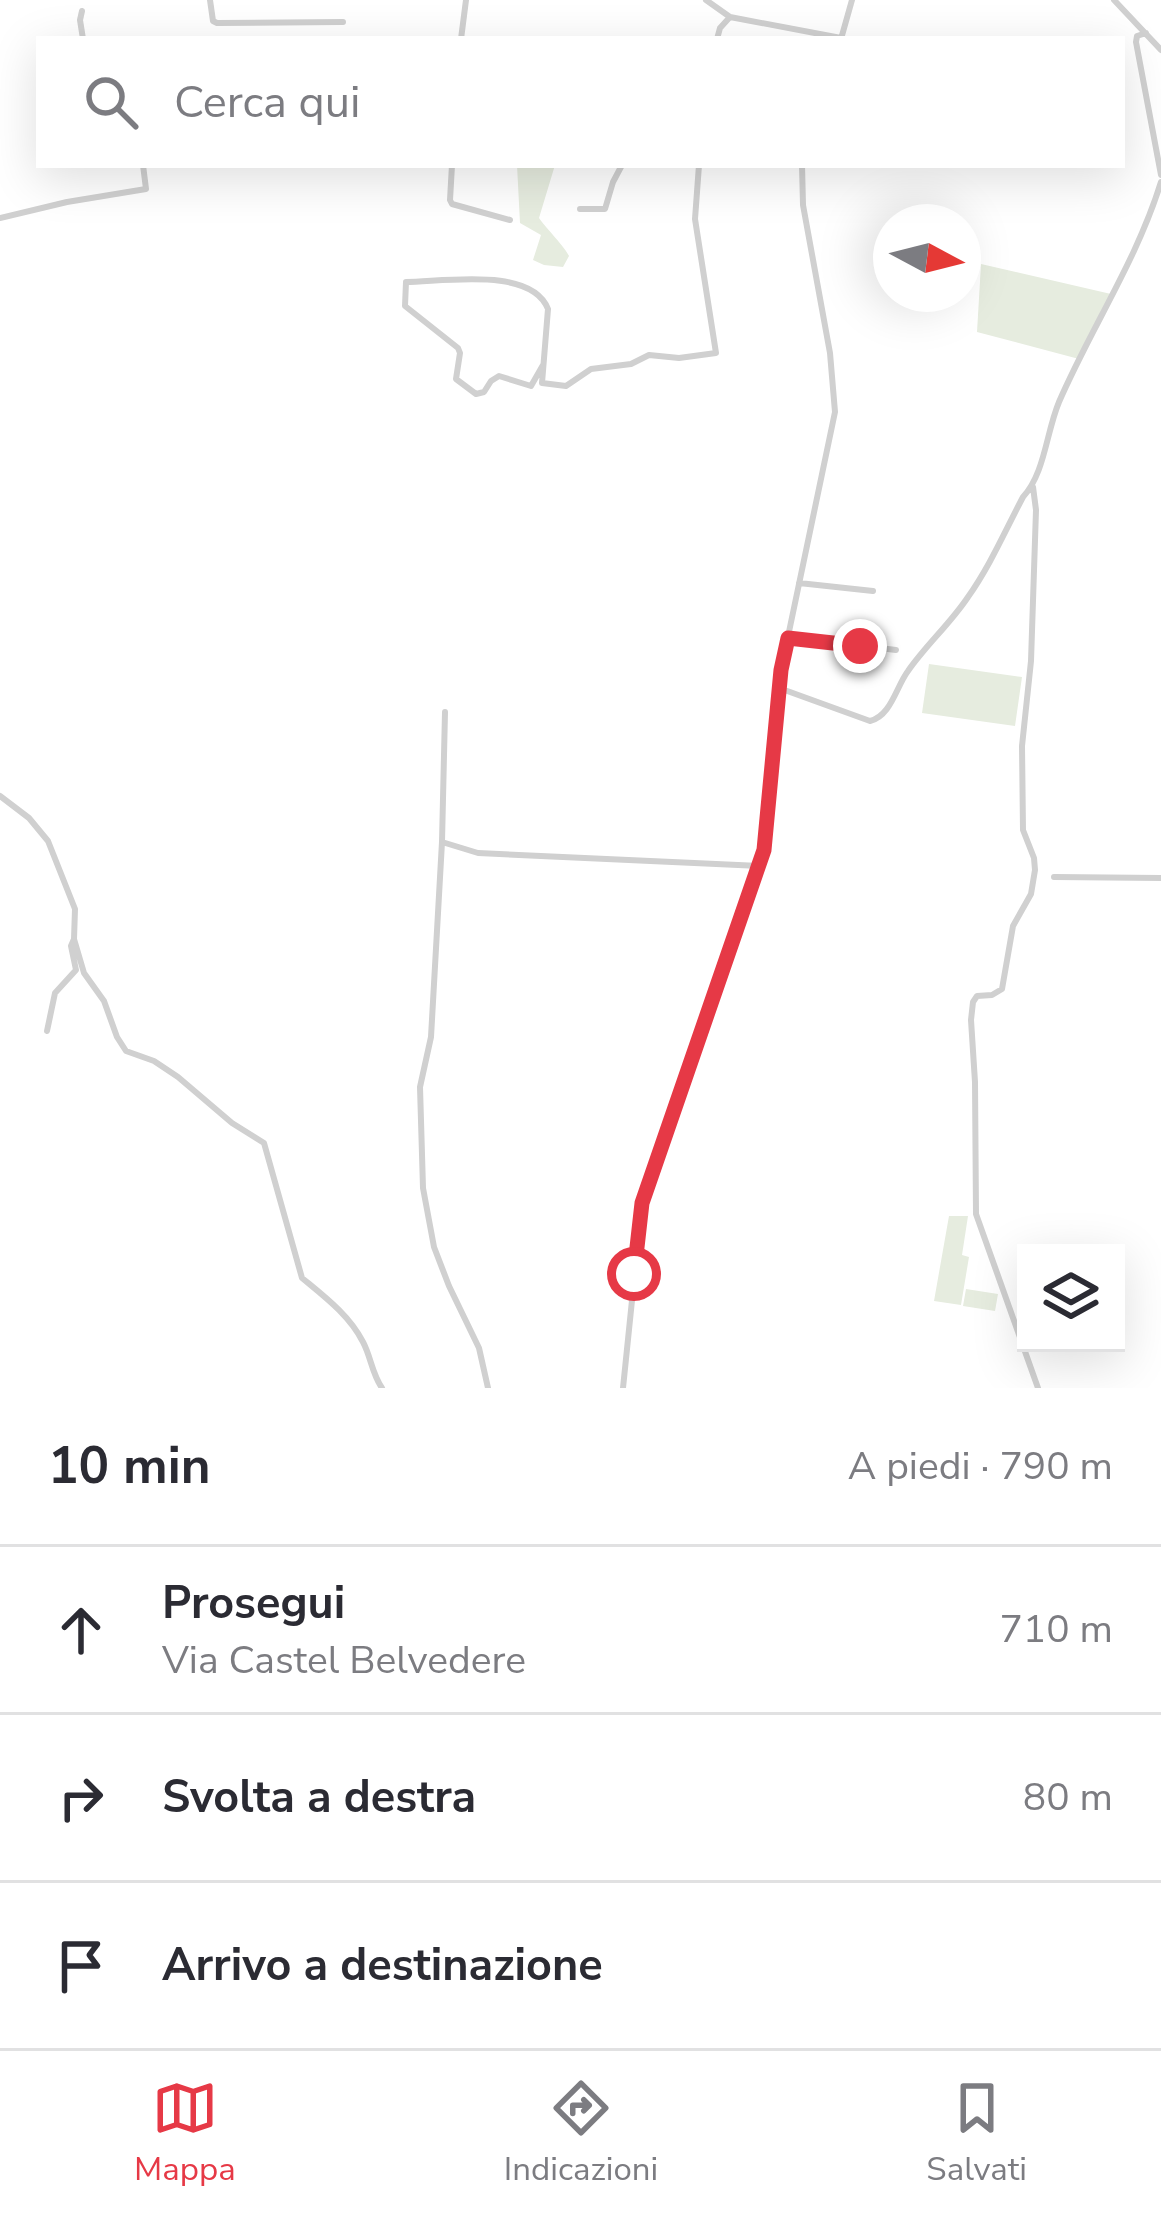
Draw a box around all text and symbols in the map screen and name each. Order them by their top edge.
search box [36,36,1125,168]
icon: search [78,69,144,135]
text: Cerca qui [174,72,360,133]
north arrow [873,204,981,312]
route end [833,619,887,673]
map controls [1017,1244,1125,1352]
button: layers [1017,1244,1125,1352]
route start [607,1247,661,1301]
text: 10 min [48,1431,211,1501]
text: A piedi · 790 m [848,1440,1113,1493]
text: Prosegui [162,1573,345,1634]
icon: ahead [48,1597,114,1663]
text: 710 m [999,1603,1113,1656]
text: Via Castel Belvedere [162,1634,526,1687]
icon: right [48,1765,114,1831]
text: Svolta a destra [162,1767,476,1828]
text: 80 m [1023,1771,1113,1824]
icon: arrive [48,1933,114,1999]
text: Arrivo a destinazione [162,1935,603,1996]
tab: Mappa [134,2075,236,2192]
tab: Indicazioni [504,2075,658,2192]
tab: Salvati [926,2075,1027,2192]

